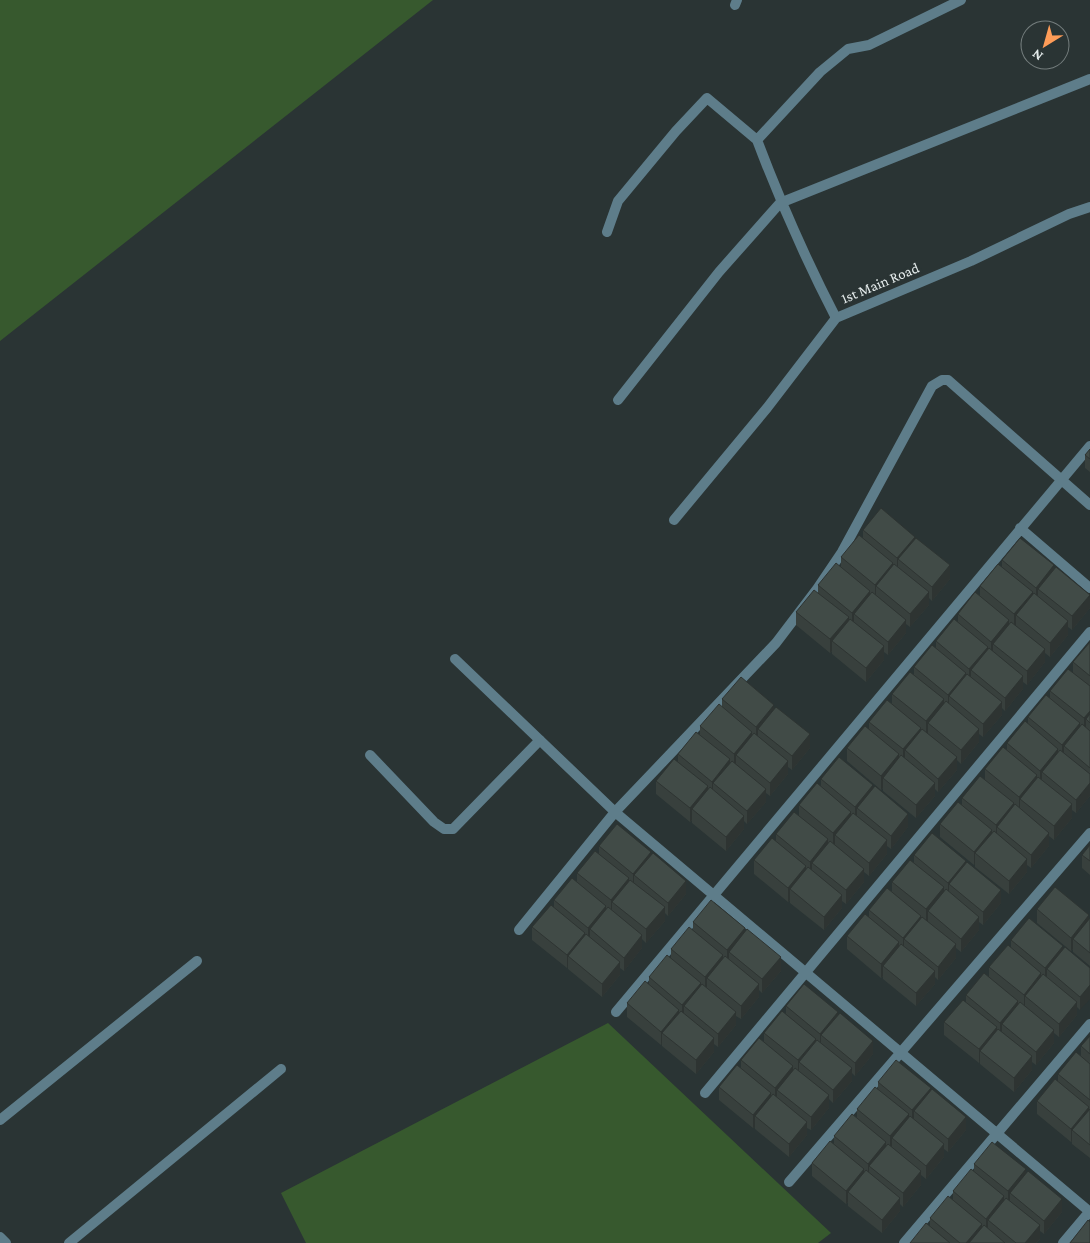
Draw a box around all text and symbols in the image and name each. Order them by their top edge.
north arrow [1020,20,1070,70]
text: N [1028,46,1046,65]
street label: 1st Main Road [839,259,922,307]

